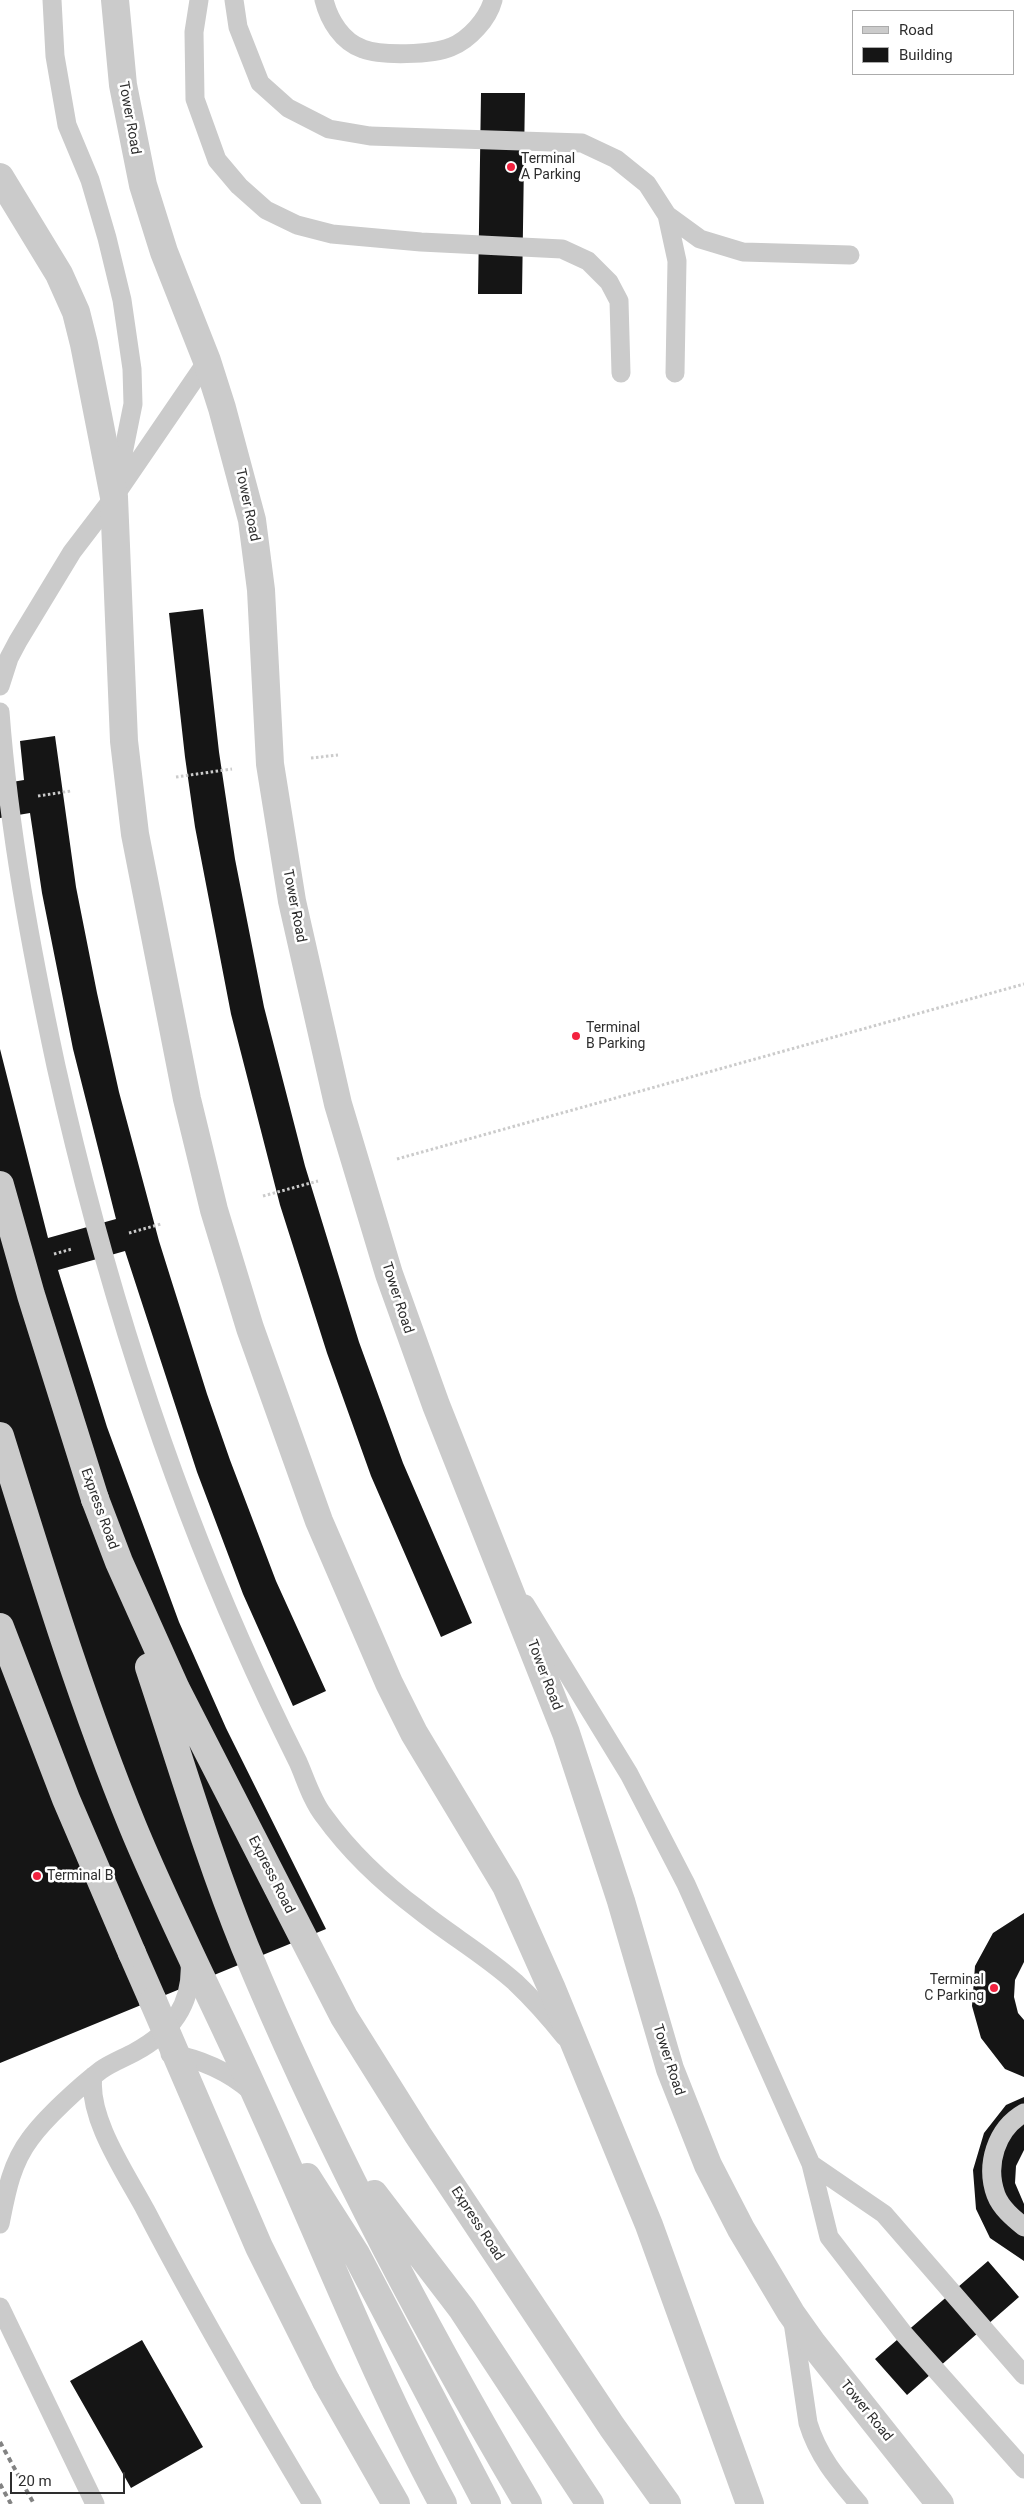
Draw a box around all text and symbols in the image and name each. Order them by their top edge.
legend [852,10,1014,75]
text: Road [899,21,933,39]
text: Building [899,46,953,64]
street label: Tower Road [114,80,144,156]
place label: Terminal A Parking [521,151,581,184]
marker: Terminal A Parking [505,161,517,173]
street label: Tower Road [231,467,263,543]
street label: Tower Road [279,868,309,944]
place label: Terminal B Parking [586,1020,645,1052]
marker: Terminal B Parking [570,1030,582,1042]
street label: Tower Road [378,1260,416,1336]
street label: Express Road [77,1466,121,1552]
street label: Tower Road [523,1637,565,1713]
street label: Express Road [244,1833,298,1917]
place label: Terminal B [47,1868,113,1884]
marker: Terminal B [31,1870,43,1882]
place label: Terminal C Parking [924,1972,984,2004]
marker: Terminal C Parking [988,1982,1000,1994]
street label: Tower Road [649,2022,687,2098]
street label: Express Road [447,2184,507,2264]
street label: Tower Road [836,2377,896,2445]
scale bar [12,2462,128,2494]
text: 20 m [18,2472,52,2490]

